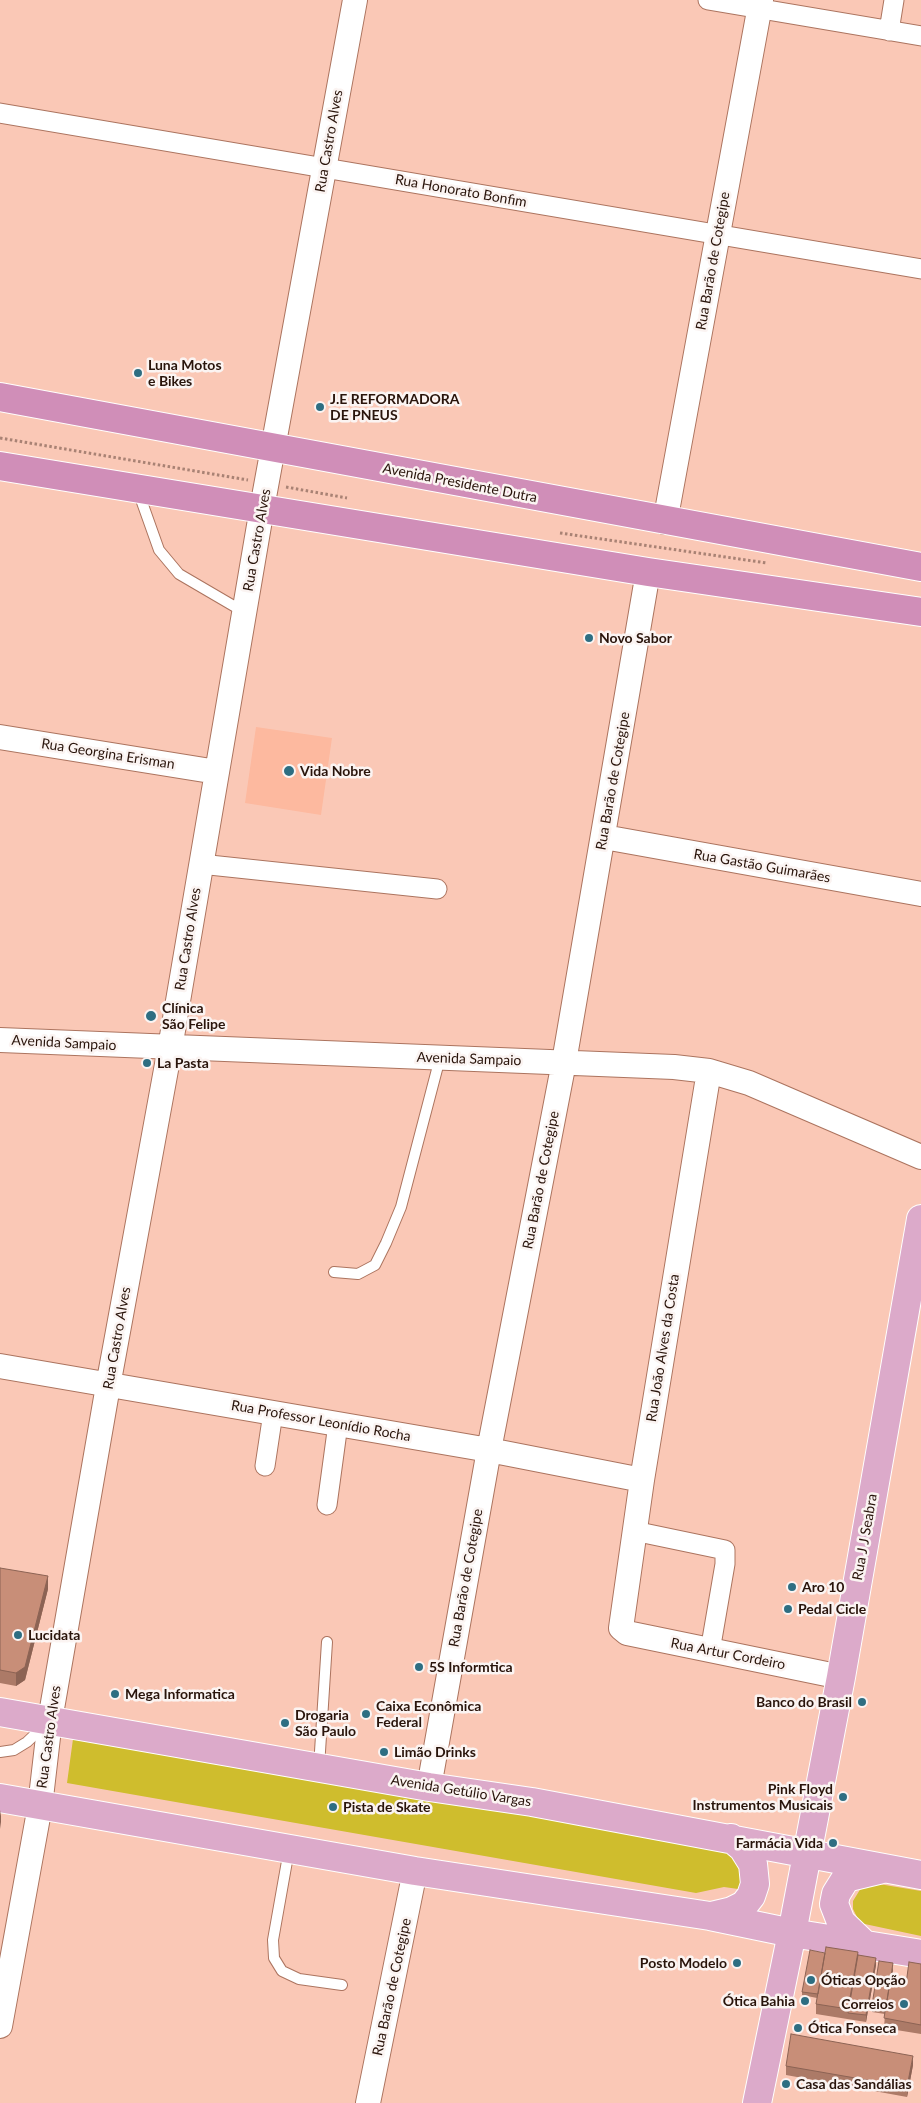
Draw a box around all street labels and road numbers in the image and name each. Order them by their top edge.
street label: Rua Castro Alves [312,88,346,194]
street label: Rua Honorato Bonfim [394,171,528,211]
street label: Rua Barão de Cotegipe [693,190,733,332]
street label: Avenida Presidente Dutra [381,460,539,506]
street label: Rua Castro Alves [240,487,274,593]
street label: Rua Barão de Cotegipe [593,710,633,852]
street label: Rua Georgina Erisman [40,735,176,773]
street label: Rua Gastão Guimarães [692,846,832,886]
street label: Rua Castro Alves [172,886,204,992]
street label: Avenida Sampaio [11,1032,117,1054]
street label: Avenida Sampaio [416,1049,522,1069]
street label: Rua Barão de Cotegipe [519,1110,563,1250]
street label: Rua João Alves da Costa [643,1273,683,1423]
street label: Rua Castro Alves [100,1285,134,1391]
street label: Rua Professor Leonídio Rocha [230,1397,412,1445]
street label: Rua J J Seabra [849,1492,881,1582]
street label: Rua Barão de Cotegipe [446,1507,486,1649]
street label: Rua Artur Cordeiro [669,1635,787,1673]
street label: Rua Castro Alves [33,1684,65,1790]
street label: Avenida Getúlio Vargas [390,1772,532,1810]
street label: Rua Barão de Cotegipe [369,1917,415,2057]

